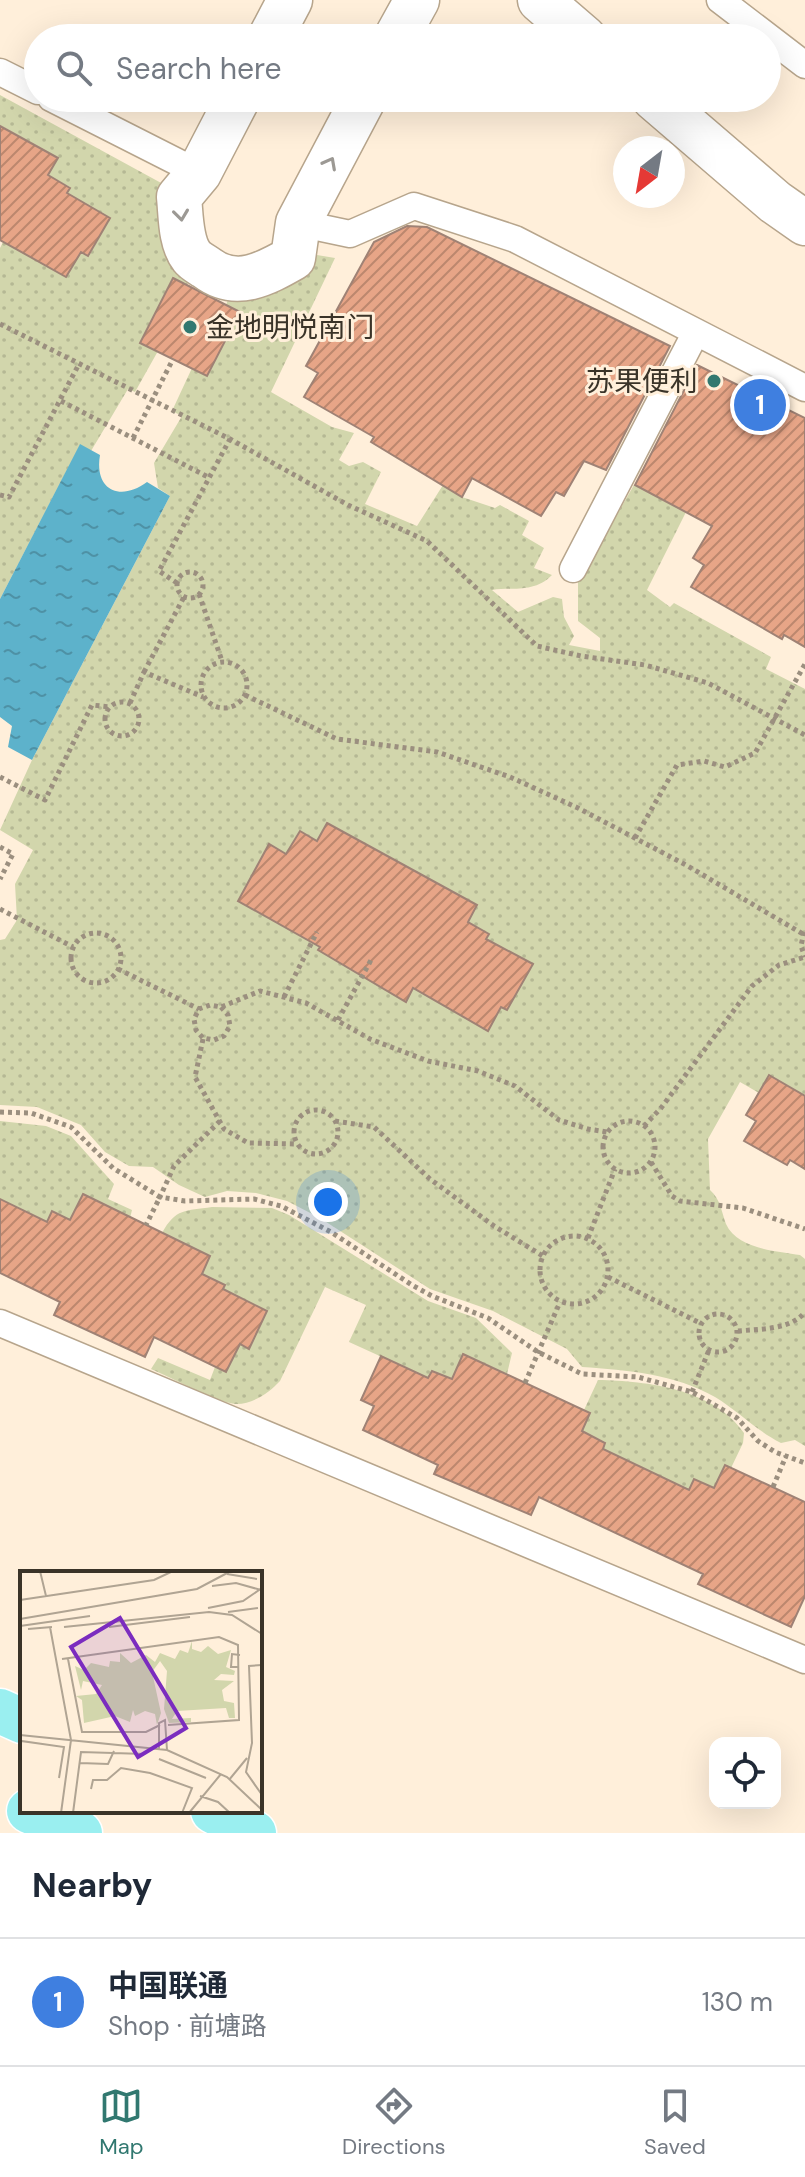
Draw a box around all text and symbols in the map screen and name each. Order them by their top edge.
search box [24,24,781,112]
icon: search [52,46,96,90]
text: Search here [116,49,282,88]
north arrow [613,136,685,208]
one-way arrow [320,156,335,171]
one-way arrow [172,208,189,222]
place label: 金地明悦南门 [206,309,374,346]
marker: 金地明悦南门 [181,318,199,336]
place label: 苏果便利 [586,363,698,400]
marker: 苏果便利 [705,372,723,390]
pin: 1 [734,375,786,435]
your location [308,1182,348,1222]
inset map [20,1571,262,1813]
map controls [709,1737,781,1809]
button: locate [709,1737,781,1809]
text: Nearby [32,1863,152,1908]
text: 中国联通 [108,1966,228,2005]
text: 1 [53,1985,63,2019]
text: 130 m [702,1985,773,2019]
text: Shop · 前塘路 [108,2009,267,2043]
tab: Map [99,2084,144,2161]
tab: Directions [342,2084,446,2161]
tab: Saved [644,2084,706,2161]

